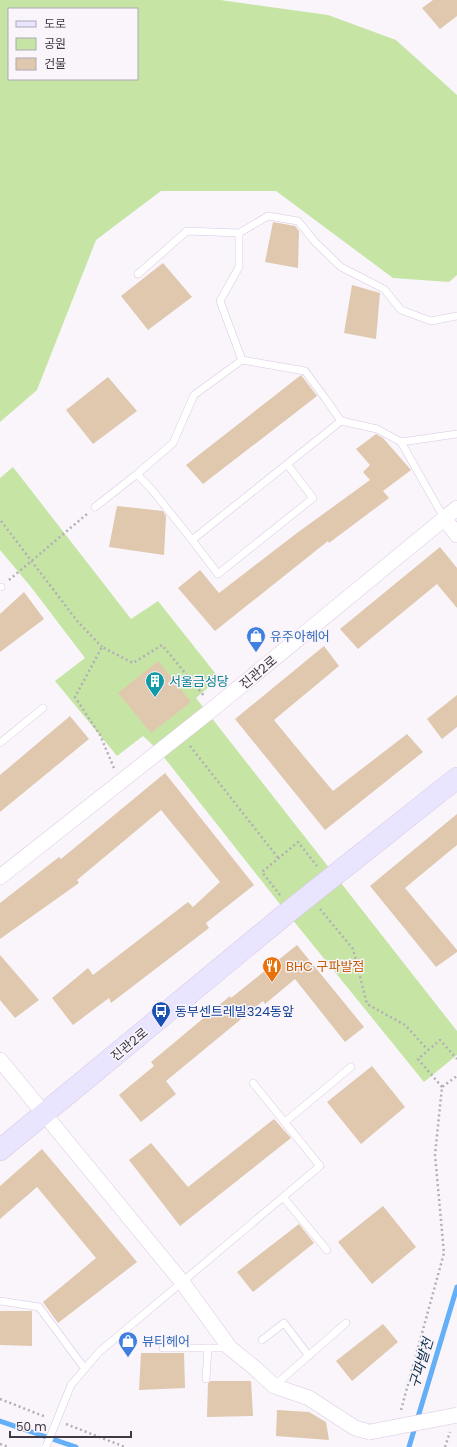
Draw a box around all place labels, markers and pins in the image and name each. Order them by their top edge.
shop icon: 유주아헤어 [245,625,267,653]
place label: 유주아헤어 [270,627,330,646]
building icon: 서울금성당 [144,670,166,698]
place label: 서울금성당 [169,672,229,691]
restaurant icon: BHC 구파발점 [261,955,283,983]
place label: BHC 구파발점 [286,957,364,976]
bus stop icon: 동부센트레빌324동앞 [150,1000,172,1028]
place label: 동부센트레빌324동앞 [175,1002,294,1021]
shop icon: 뷰티헤어 [117,1330,139,1358]
place label: 뷰티헤어 [142,1332,190,1351]

